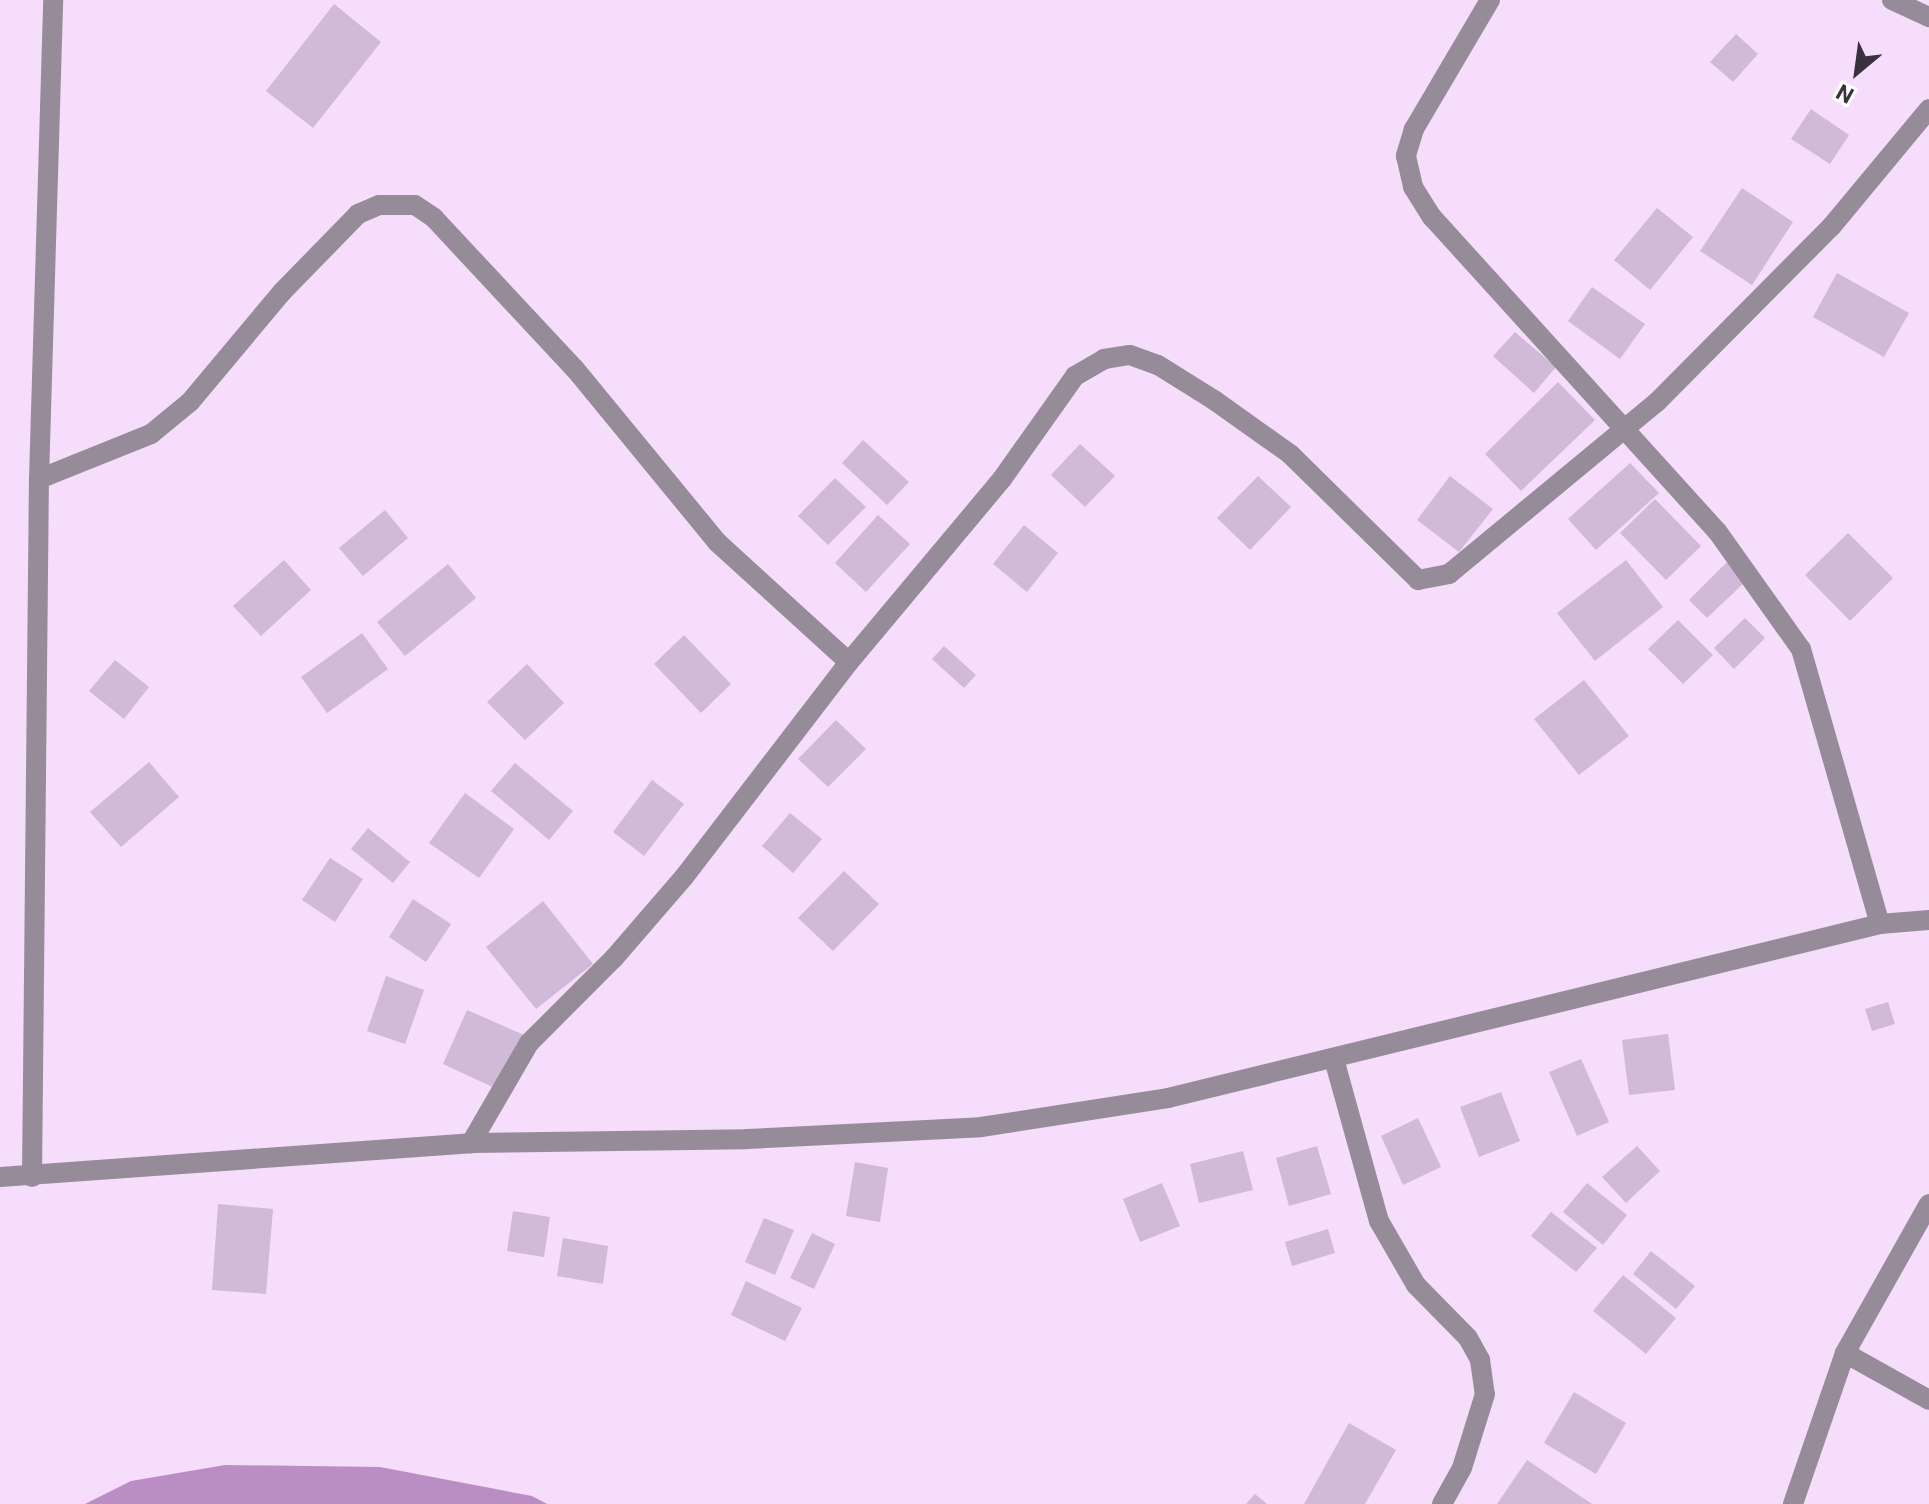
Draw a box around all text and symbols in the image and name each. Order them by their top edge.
north arrow [1817,32,1897,112]
text: N [1832,79,1858,108]

